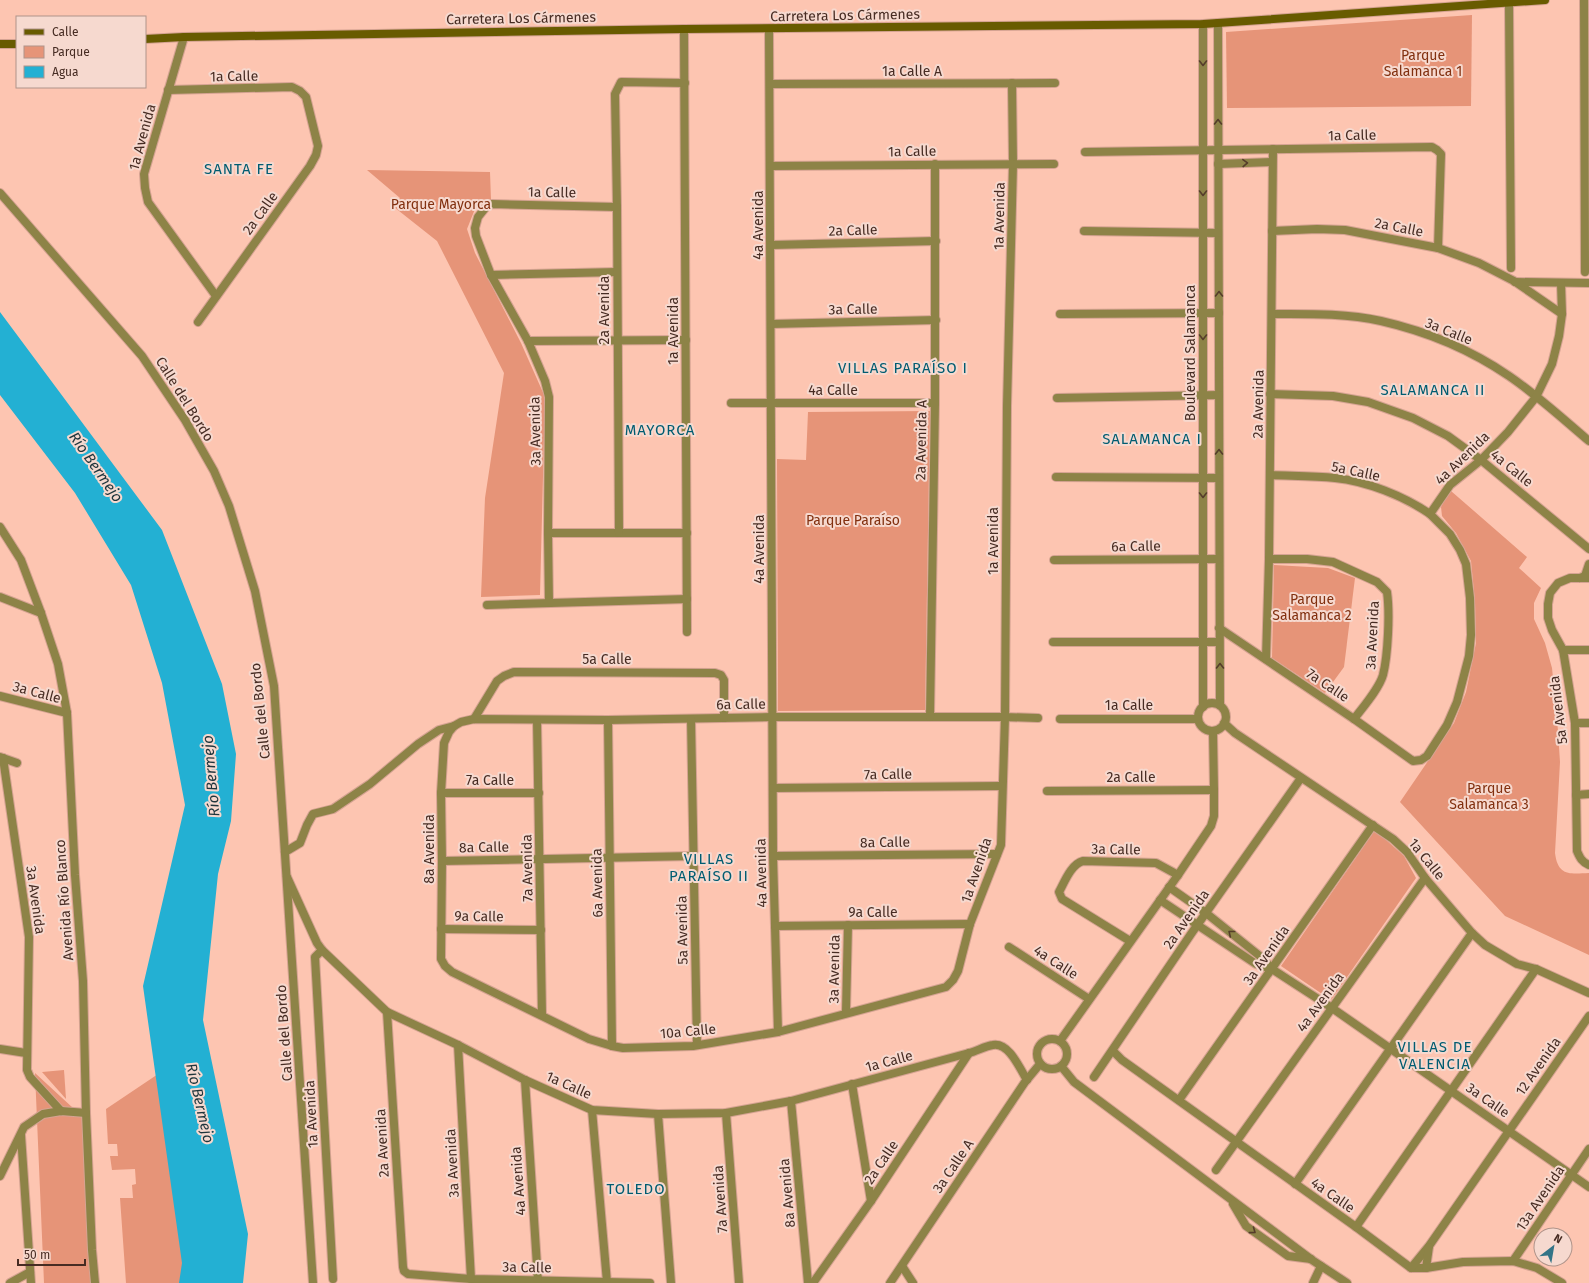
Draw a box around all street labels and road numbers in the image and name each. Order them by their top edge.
street label: Carretera Los Cármenes [770,6,921,25]
street label: Carretera Los Cármenes [446,9,597,28]
street label: 1a Calle A [882,63,942,80]
street label: 1a Calle [210,68,258,85]
street label: 1a Avenida [125,102,159,172]
street label: 1a Calle [1328,127,1376,144]
street label: 1a Calle [888,143,936,160]
street label: 1a Avenida [990,182,1009,250]
street label: 1a Calle [528,184,576,201]
street label: 2a Calle [239,188,282,238]
street label: 4a Avenida [750,190,767,260]
street label: 2a Calle [1373,214,1425,241]
street label: 2a Calle [828,221,878,240]
street label: 2a Avenida [596,276,613,344]
street label: Boulevard Salamanca [1182,285,1199,421]
street label: 1a Avenida [665,297,682,365]
street label: 3a Calle [828,301,878,318]
street label: 3a Calle [1423,314,1475,349]
street label: Calle del Bordo [152,354,217,445]
street label: 2a Avenida [1249,369,1268,439]
street label: 4a Calle [808,382,858,399]
street label: 3a Avenida [526,396,545,466]
street label: 2a Avenida A [912,400,931,480]
street label: 4a Avenida [1431,428,1493,489]
street label: 4a Calle [1487,446,1536,491]
street label: 5a Calle [1330,458,1382,485]
street label: 1a Avenida [985,507,1002,575]
street label: 4a Avenida [751,514,768,584]
street label: 6a Calle [1111,538,1161,555]
street label: 3a Avenida [1362,600,1383,670]
street label: 5a Calle [582,651,632,668]
street label: Calle del Bordo [247,662,274,760]
street label: 7a Calle [1303,665,1352,706]
street label: 5a Avenida [1546,675,1571,745]
street label: 3a Calle [11,678,63,707]
street label: 6a Calle [716,696,766,713]
street label: 1a Calle [1105,697,1153,714]
street label: 7a Calle [864,766,912,783]
street label: 2a Calle [1106,769,1156,786]
street label: 7a Calle [466,772,514,789]
street label: 8a Avenida [421,814,438,884]
street label: 7a Avenida [518,834,537,902]
street label: 8a Calle [860,834,910,851]
street label: 1a Avenida [957,835,996,905]
street label: 1a Calle [1405,835,1448,883]
street label: 4a Avenida [752,838,771,908]
street label: Avenida Río Blanco [52,839,77,961]
street label: 8a Calle [459,839,509,856]
street label: 3a Calle [1091,841,1141,858]
street label: 6a Avenida [588,848,607,918]
street label: 3a Avenida [22,865,49,935]
street label: 2a Avenida [1160,886,1213,952]
street label: 5a Avenida [673,895,692,965]
street label: 9a Calle [848,904,898,921]
street label: 9a Calle [454,908,504,925]
street label: 3a Avenida [1240,922,1293,988]
street label: 3a Avenida [825,934,844,1004]
street label: 4a Calle [1030,942,1081,983]
street label: 4a Avenida [1293,969,1348,1035]
street label: Calle del Bordo [273,984,296,1082]
street label: 10a Calle [659,1021,717,1042]
street label: 12 Avenida [1512,1034,1565,1099]
street label: 1a Calle [864,1047,915,1076]
street label: 1a Calle [543,1068,594,1103]
street label: 3a Calle [1463,1079,1513,1122]
street label: 1a Avenida [301,1080,322,1148]
street label: 2a Avenida [372,1108,393,1178]
street label: 3a Avenida [442,1128,463,1198]
street label: 3a Calle A [929,1136,978,1196]
street label: 2a Calle [861,1137,902,1187]
street label: 4a Avenida [508,1146,529,1216]
street label: 8a Avenida [776,1158,799,1228]
street label: 13a Avenida [1512,1162,1568,1234]
street label: 7a Avenida [710,1165,731,1233]
street label: 4a Calle [1307,1174,1358,1217]
street label: 3a Calle [502,1259,552,1276]

